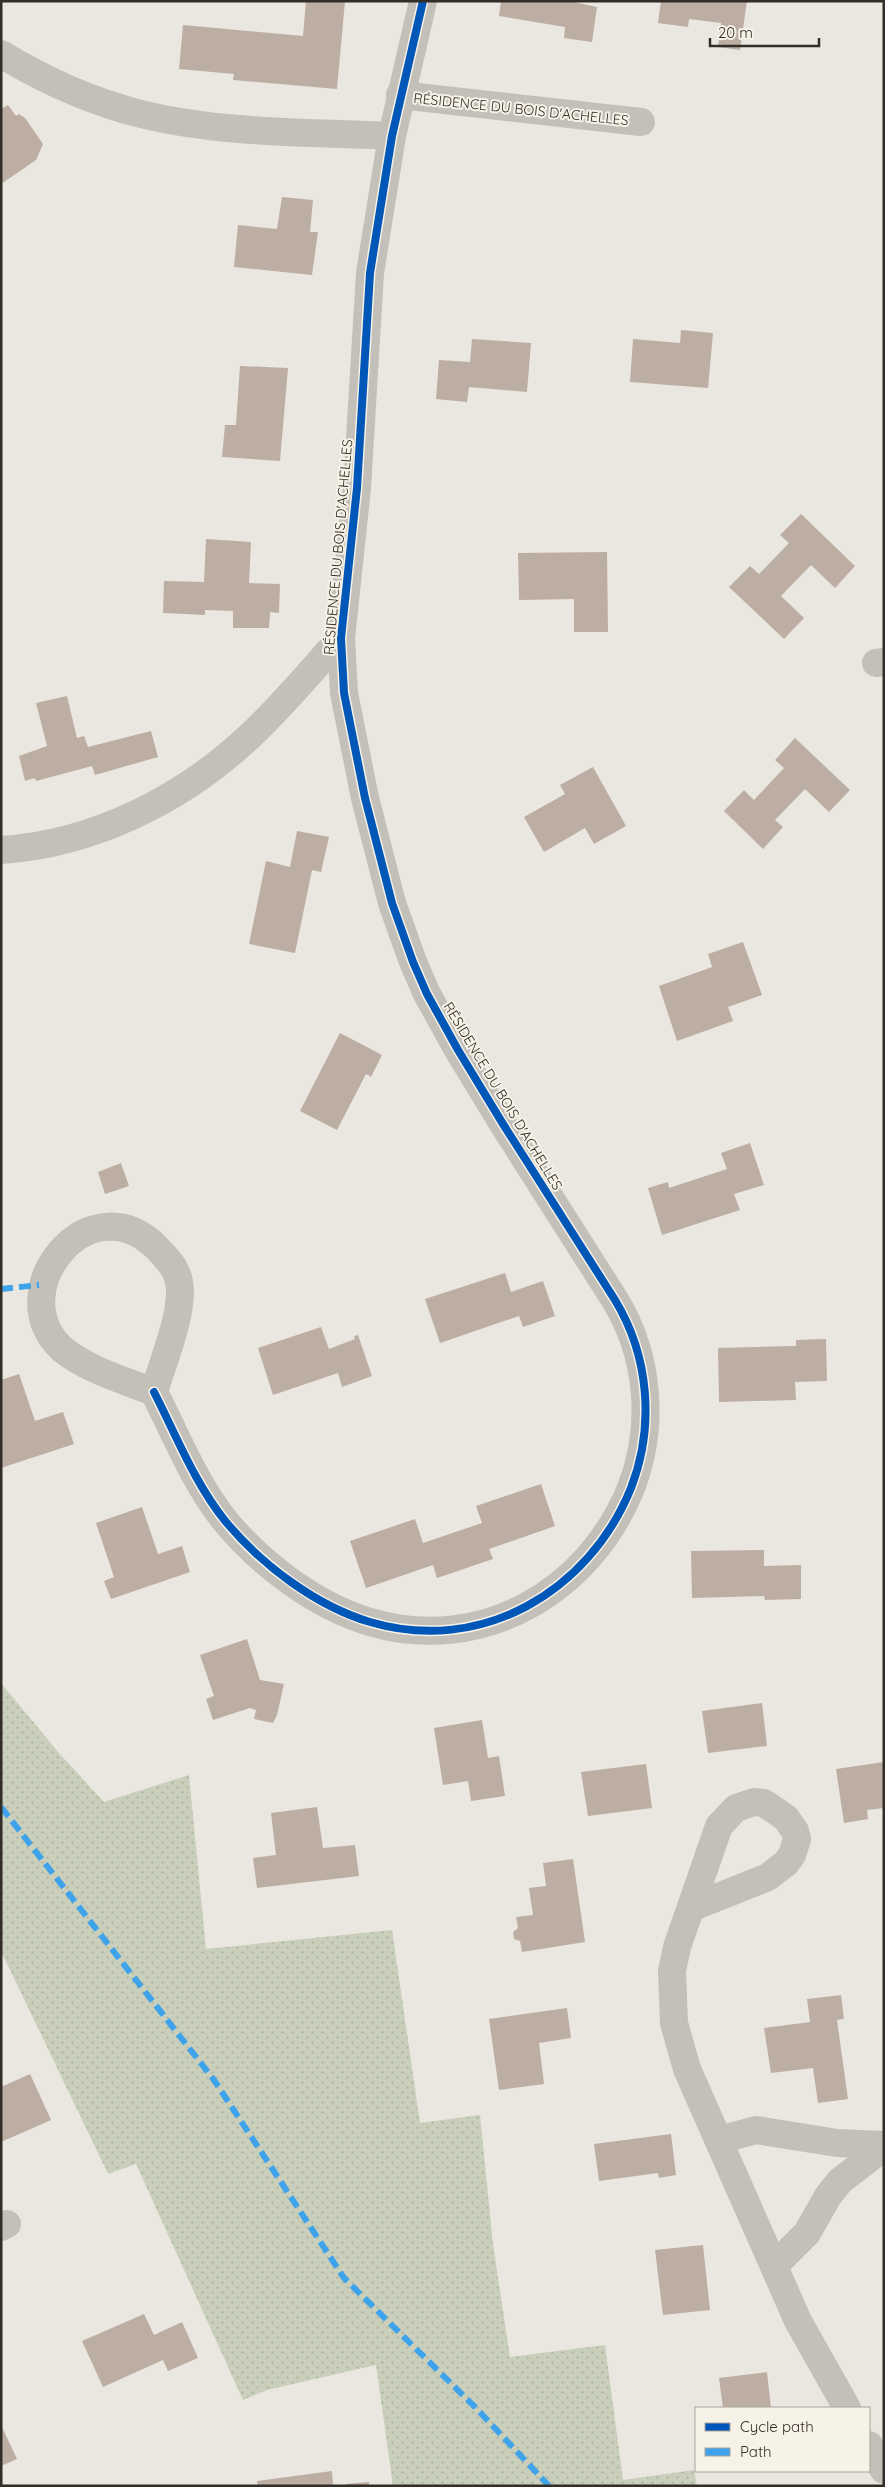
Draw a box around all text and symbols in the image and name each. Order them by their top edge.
scale bar [710,15,819,47]
text: 20 m [718,23,753,42]
street label: RÉSIDENCE DU BOIS D'ACHELLES [412,89,630,129]
street label: RÉSIDENCE DU BOIS D'ACHELLES [320,438,356,656]
street label: RÉSIDENCE DU BOIS D'ACHELLES [440,999,567,1193]
legend [695,2407,870,2472]
text: Cycle path [740,2417,814,2436]
text: Path [740,2442,772,2461]

